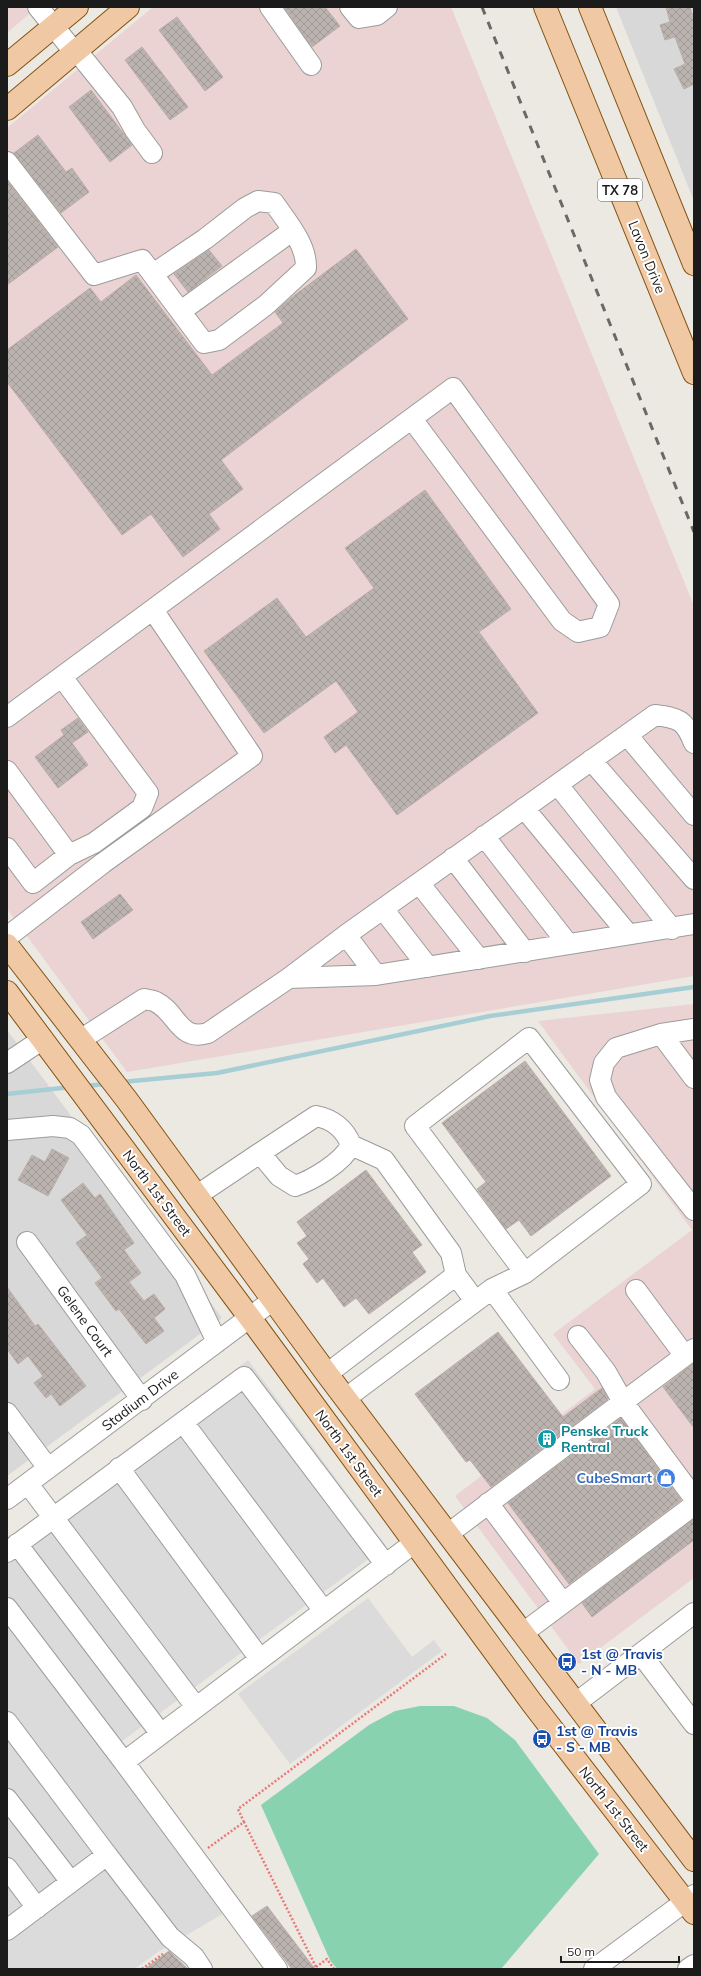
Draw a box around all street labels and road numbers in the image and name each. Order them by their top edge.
road number: TX 78 [598,179,642,201]
street label: Lavon Drive [624,218,670,296]
street label: North 1st Street [119,1146,195,1240]
street label: Gelene Court [53,1282,117,1360]
street label: Stadium Drive [98,1365,182,1435]
street label: North 1st Street [311,1406,387,1500]
street label: North 1st Street [575,1763,653,1855]

